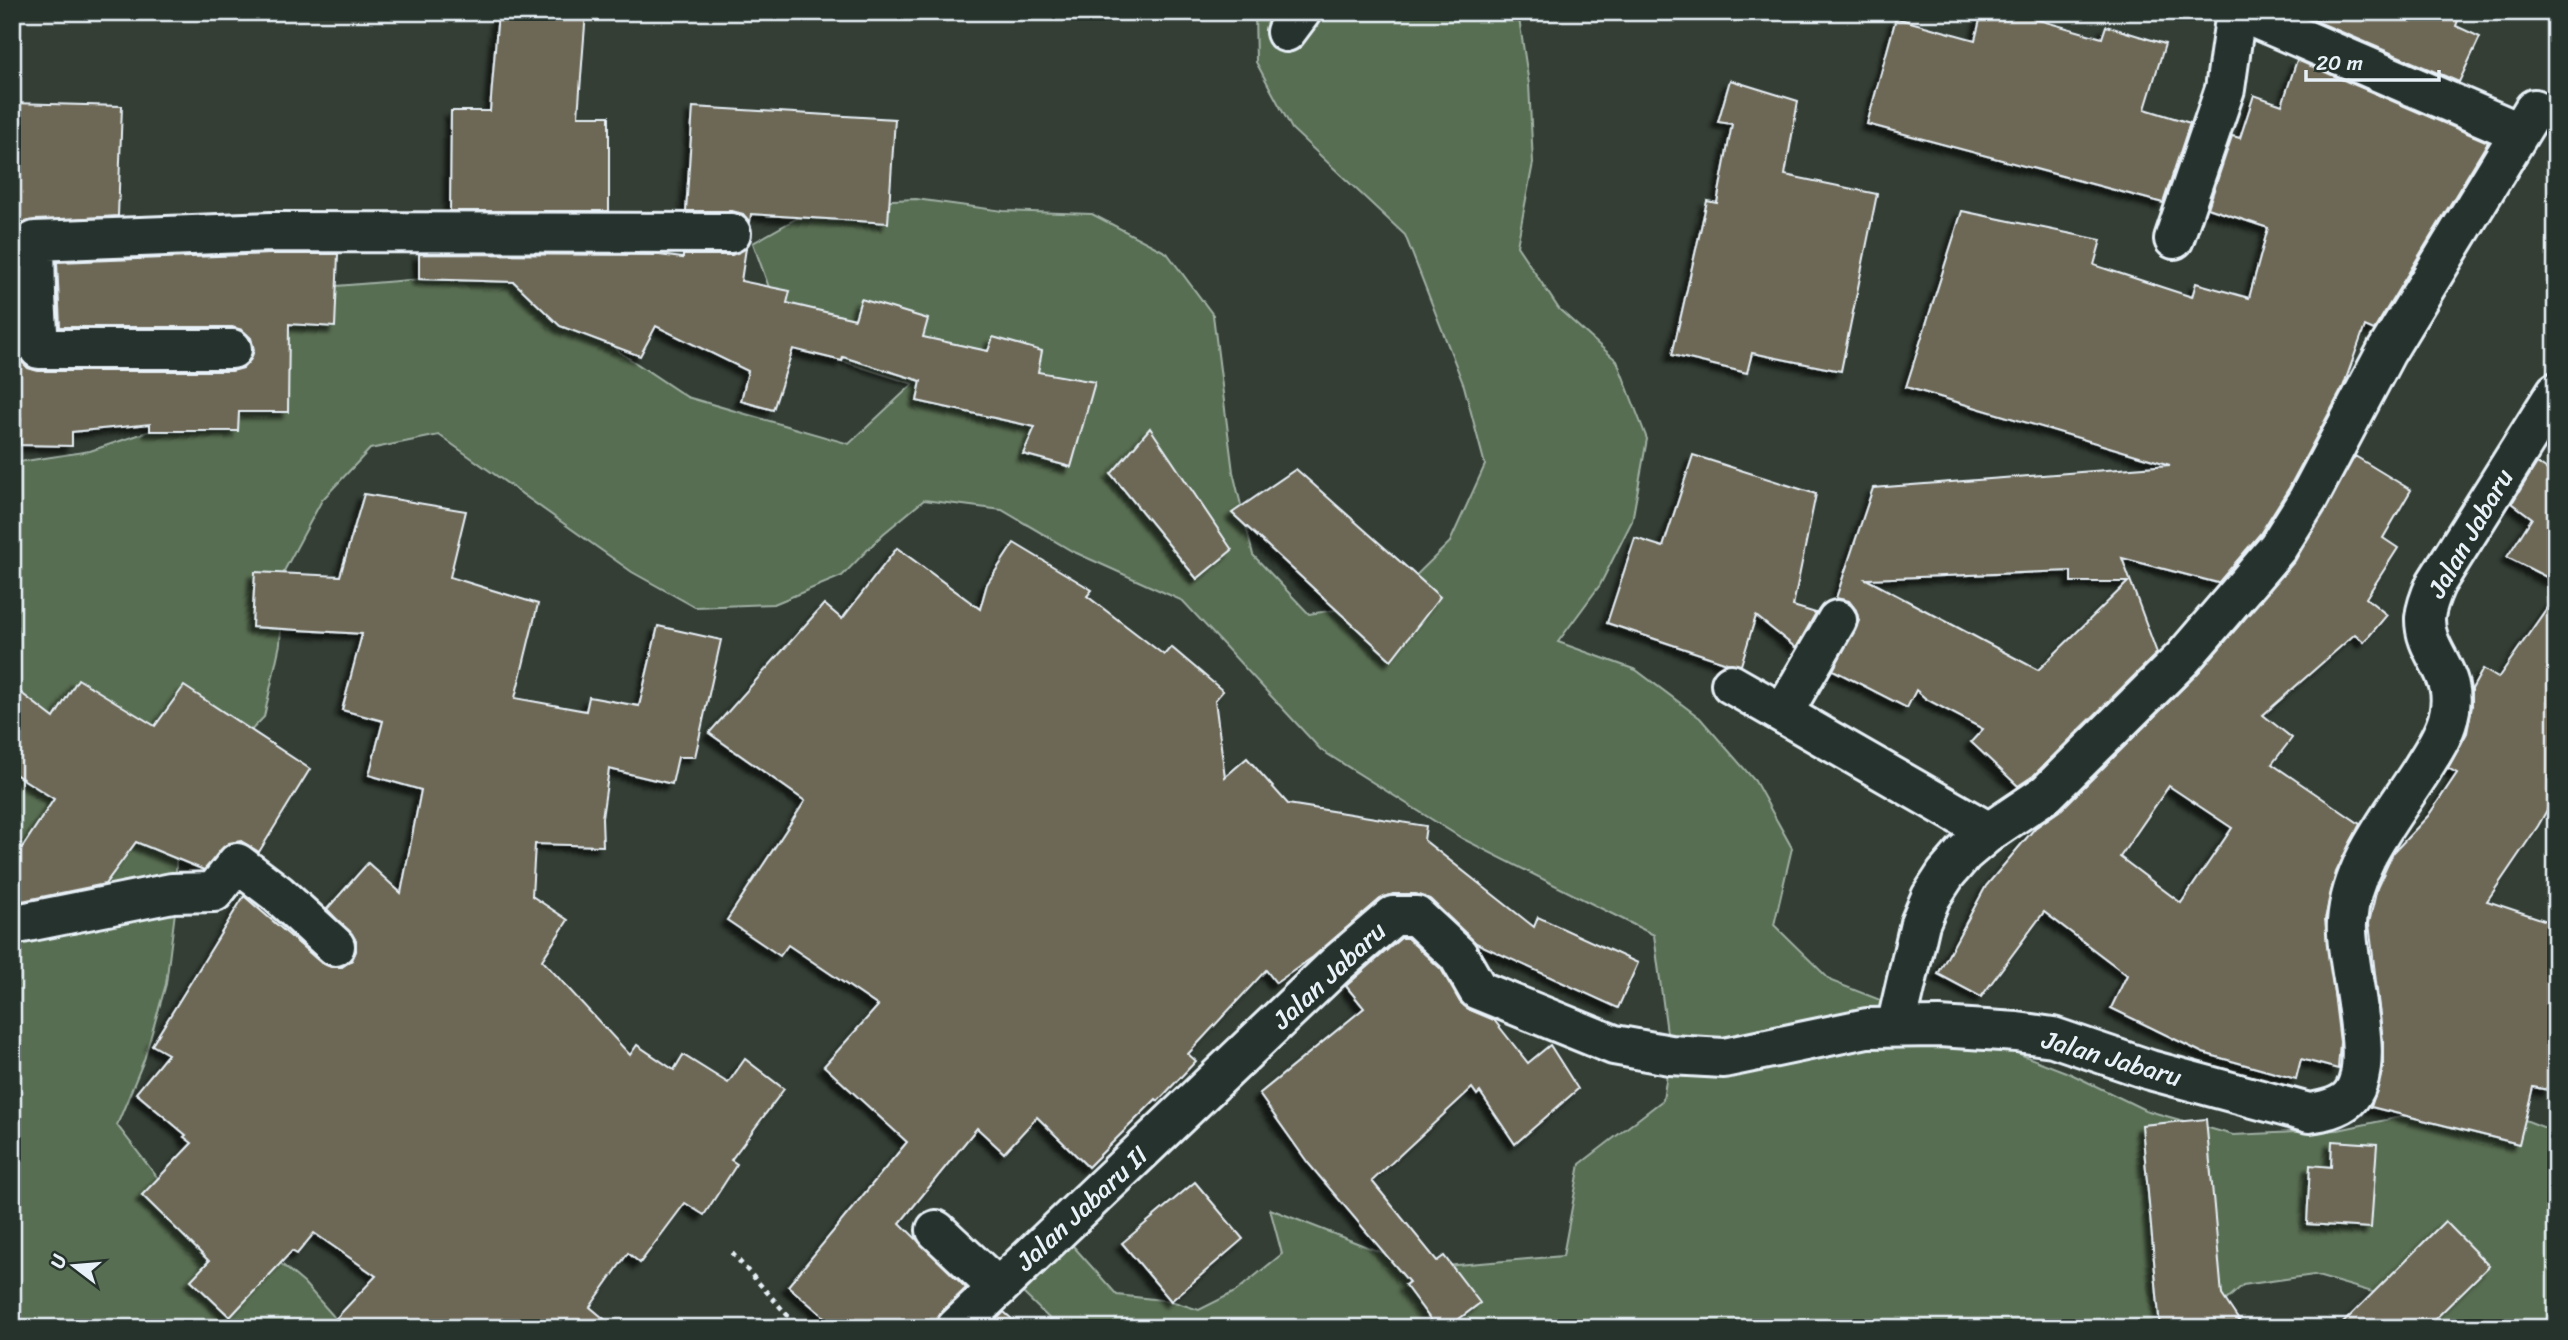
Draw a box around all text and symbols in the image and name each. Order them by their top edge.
scale bar [2306,38,2438,82]
text: 20 m [2316,44,2363,82]
street label: Jalan Jabaru [2414,459,2526,607]
street label: Jalan Jabaru [1260,909,1397,1041]
street label: Jalan Jabaru [2036,1016,2187,1100]
street label: Jalan Jabaru II [1004,1134,1159,1283]
north arrow [38,1232,108,1302]
text: U [41,1249,76,1272]

